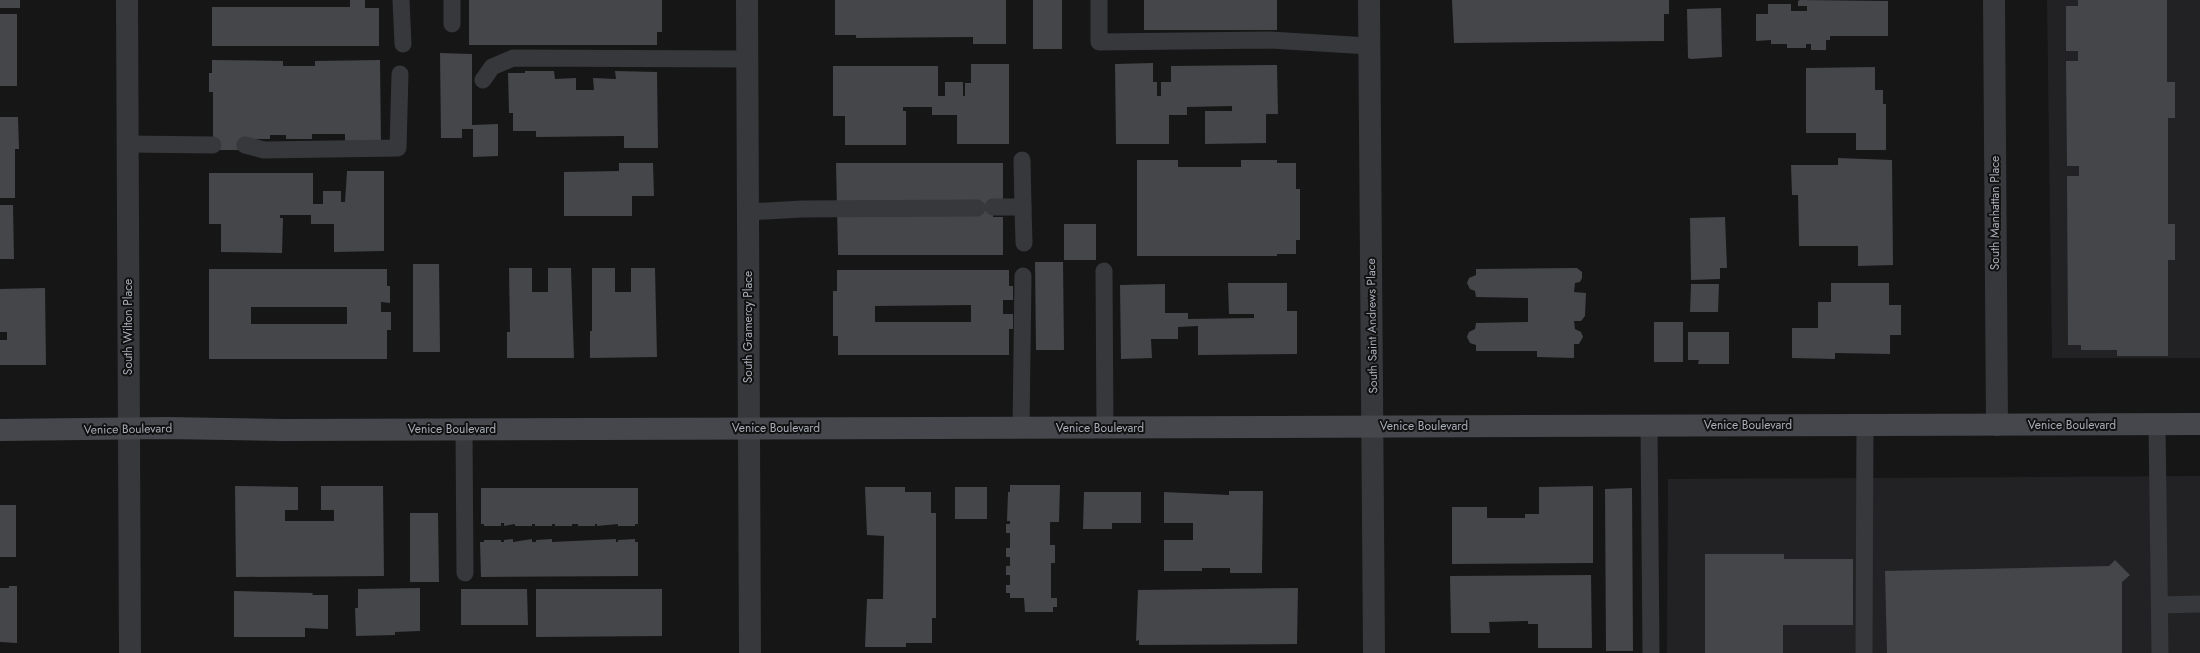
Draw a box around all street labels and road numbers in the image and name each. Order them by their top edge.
street label: South Manhattan Place [1986,156,2004,270]
street label: South Saint Andrews Place [1362,258,1382,394]
street label: South Gramercy Place [739,271,757,383]
street label: South Wilton Place [119,279,137,375]
street label: Venice Boulevard [1704,416,1792,434]
street label: Venice Boulevard [2028,416,2116,434]
street label: Venice Boulevard [1380,417,1468,435]
street label: Venice Boulevard [84,419,172,439]
street label: Venice Boulevard [732,419,820,437]
street label: Venice Boulevard [1056,419,1144,437]
street label: Venice Boulevard [408,420,496,438]

